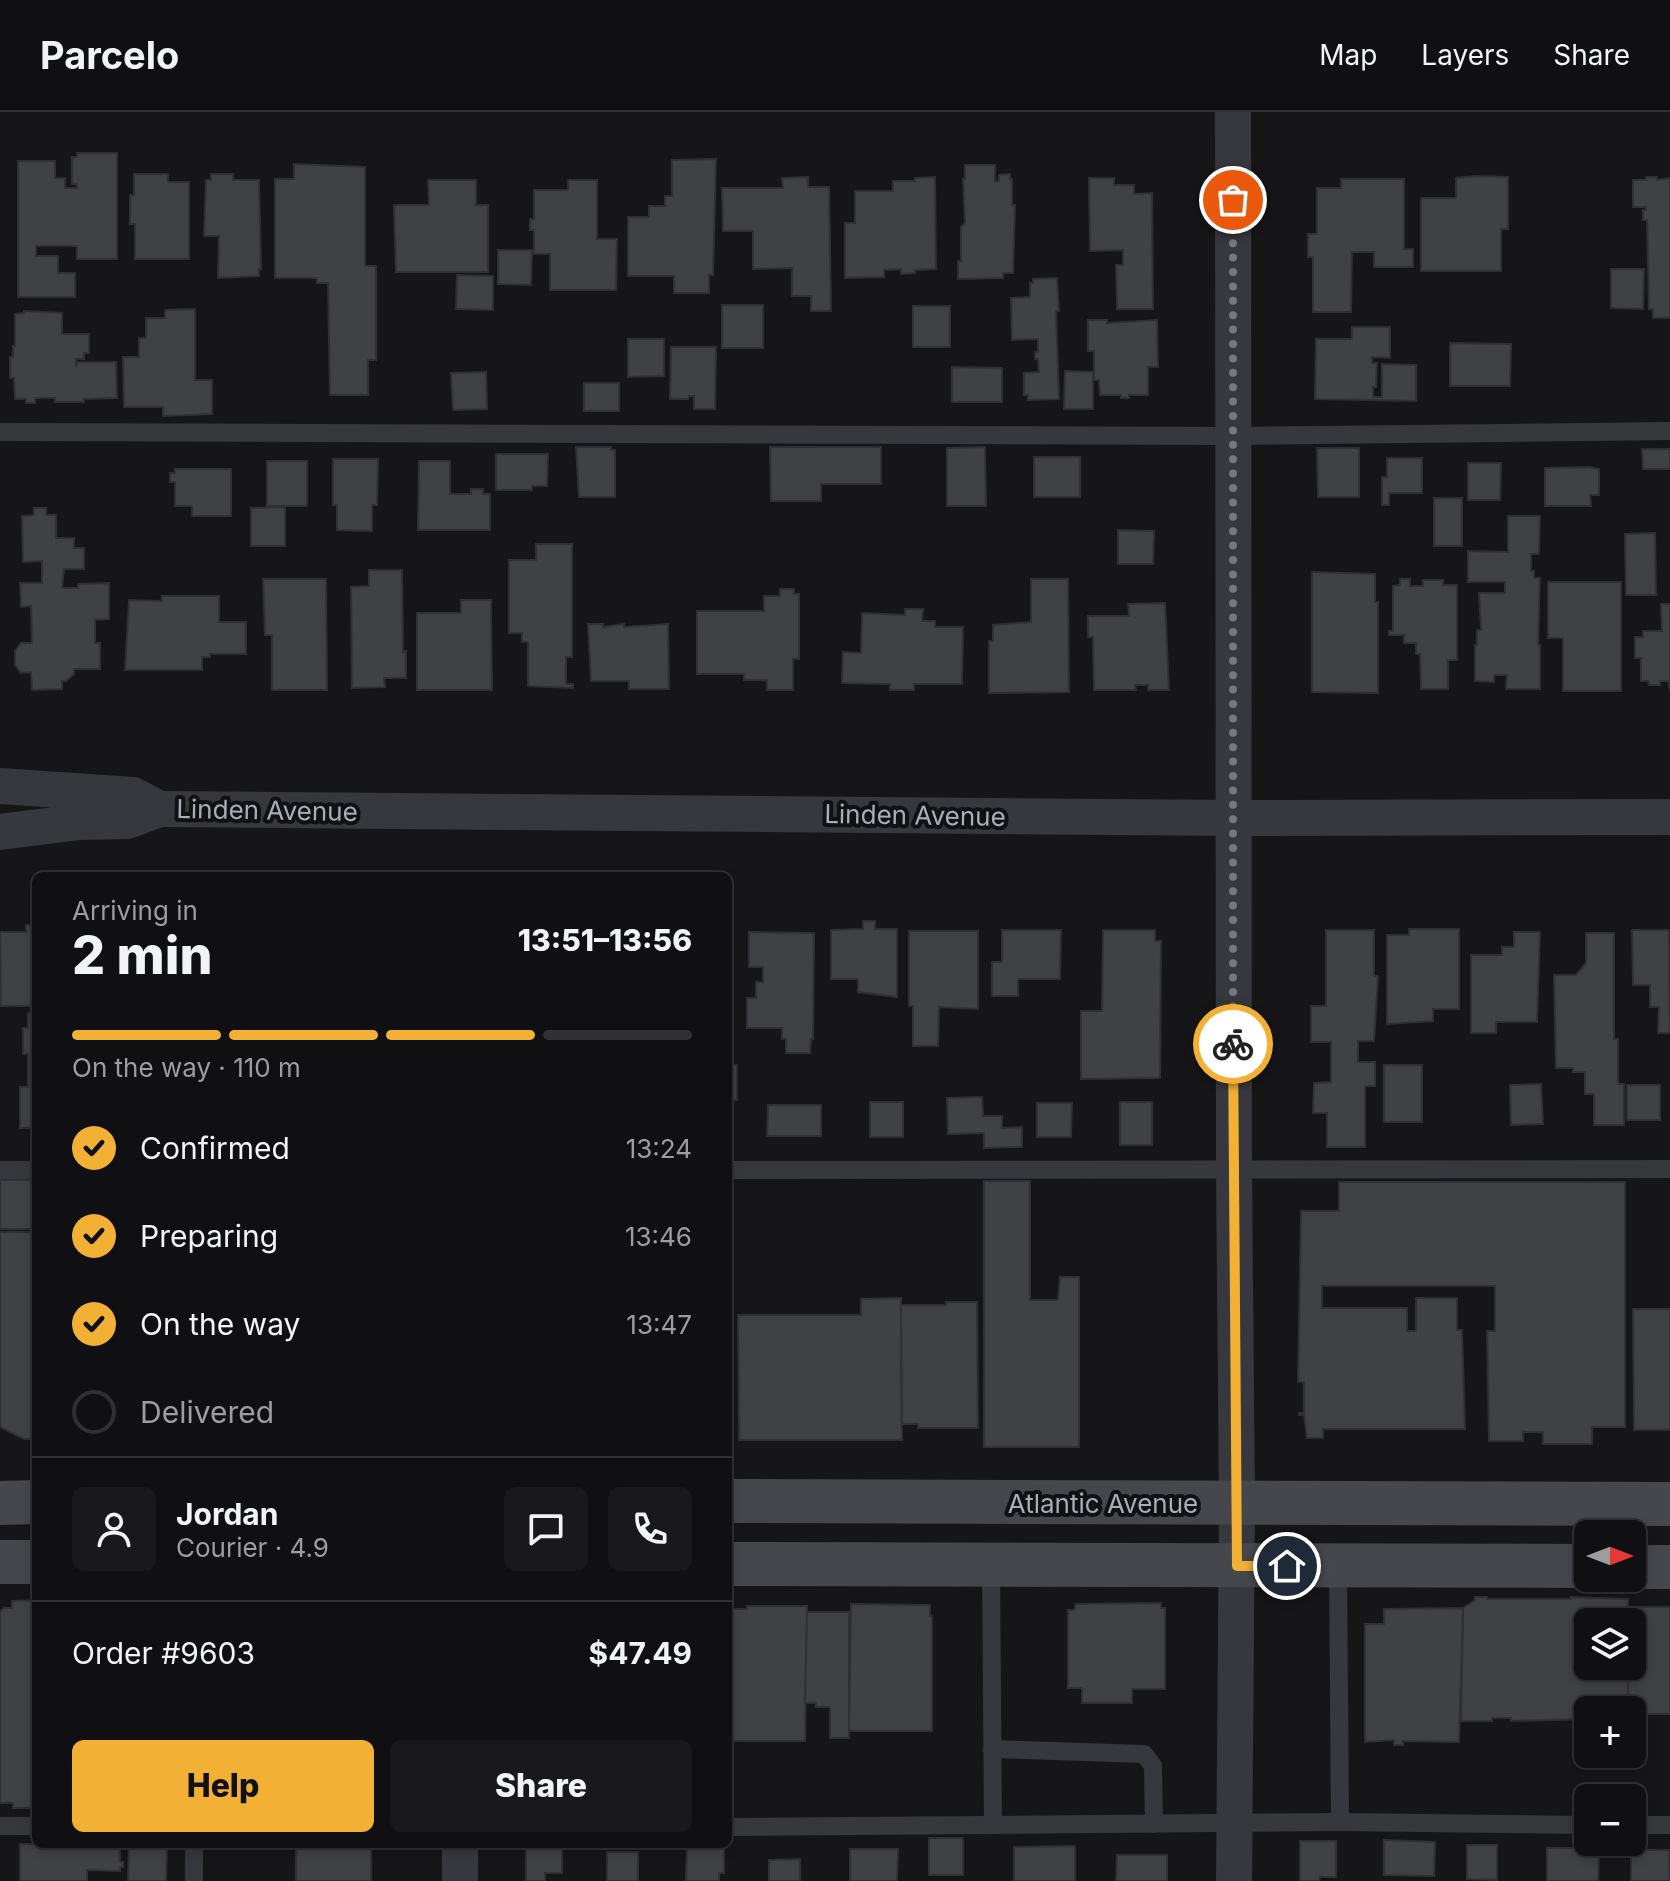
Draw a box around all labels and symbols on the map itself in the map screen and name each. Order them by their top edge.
pin [1199,166,1267,234]
street label: Linden Avenue [176,793,358,827]
street label: Linden Avenue [824,798,1006,832]
courier [1193,1004,1273,1084]
street label: Atlantic Avenue [1008,1488,1198,1519]
north arrow [1574,1520,1646,1592]
pin [1253,1532,1321,1600]

